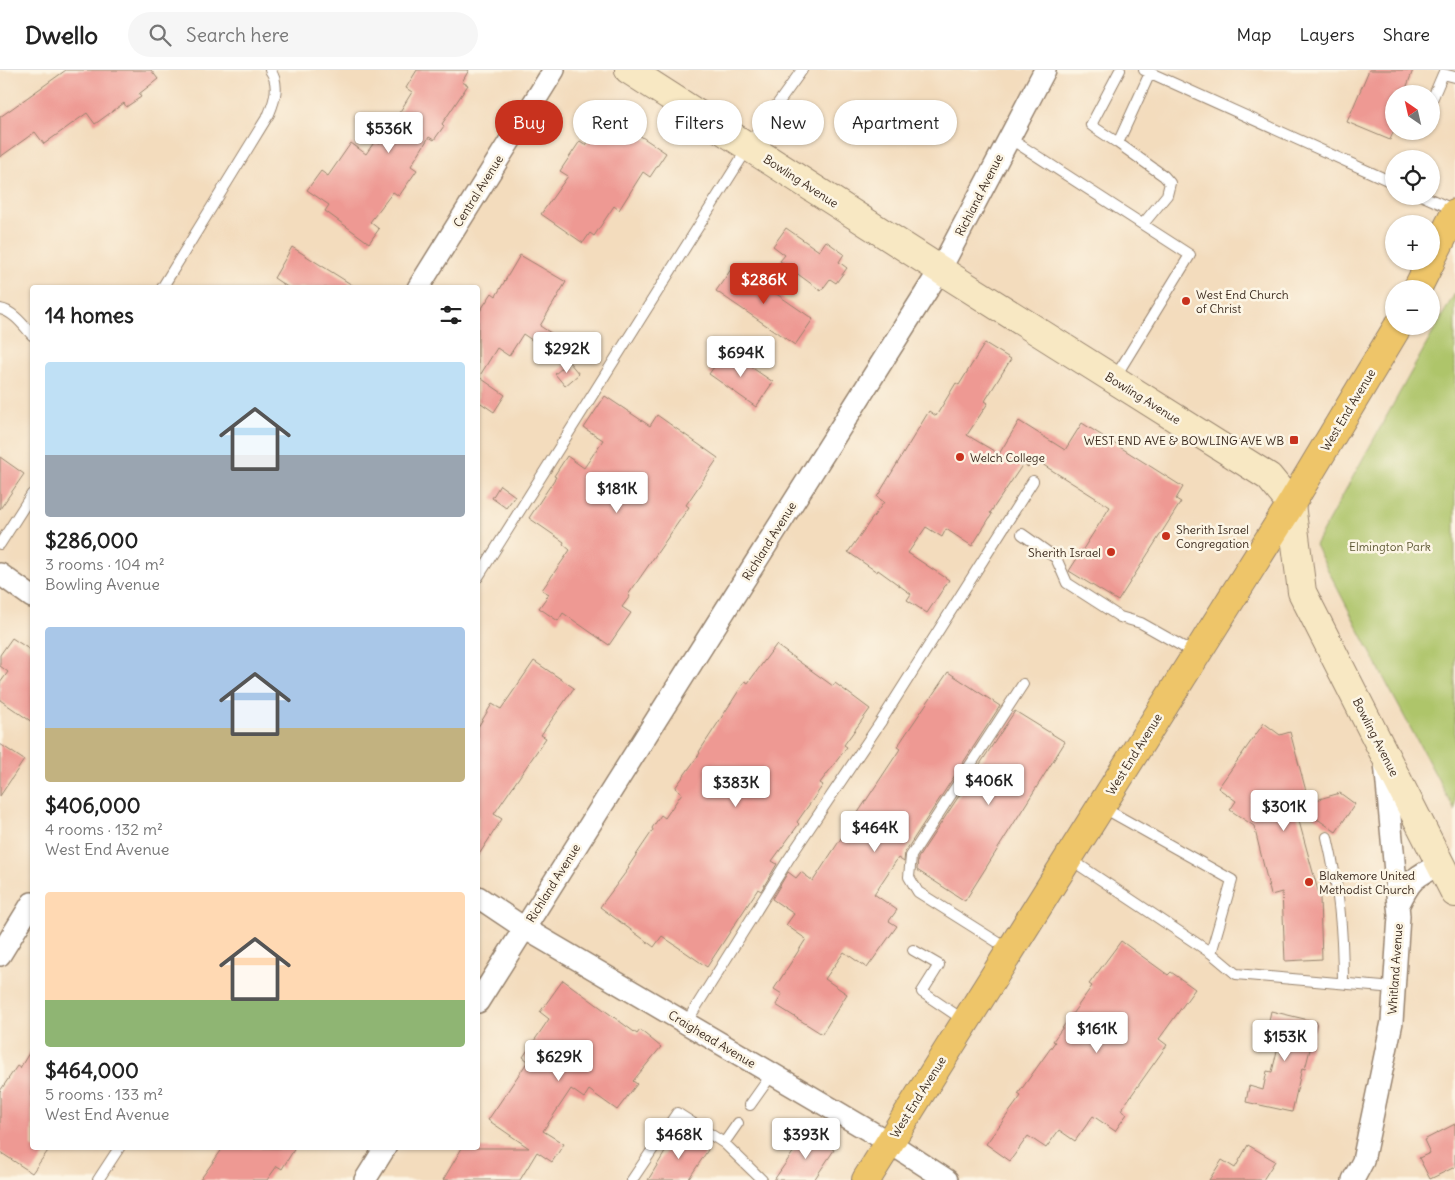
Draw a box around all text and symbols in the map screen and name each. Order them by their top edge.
search box [128,12,478,57]
text: Dwello [25,20,98,50]
icon: search [146,21,174,49]
text: Search here [186,23,289,47]
text: Map [1236,23,1271,46]
text: Layers [1299,23,1355,46]
text: Share [1383,23,1430,46]
north arrow [1385,85,1440,140]
map controls [1385,85,1440,335]
chip: Buy [495,100,563,145]
chip: Rent [573,100,647,145]
chip: Filters [657,100,742,145]
chip: New [752,100,824,145]
chip: Apartment [834,100,957,145]
pin: $536K [354,112,424,154]
text: $536K [366,118,412,138]
button: locate [1385,150,1440,205]
street label: Bowling Avenue [761,151,841,211]
street label: Central Avenue [450,152,506,230]
street label: Richland Avenue [952,152,1006,238]
button: + [1385,215,1440,270]
pin: $286K [729,262,799,305]
text: $286K [741,269,787,289]
button: − [1385,280,1440,335]
place label: West End Church of Christ [1196,287,1289,316]
marker: West End Church of Christ [1180,295,1192,307]
icon: filters [437,301,465,329]
text: 14 homes [45,302,134,329]
pin: $292K [532,332,602,374]
pin: $694K [706,336,776,378]
text: $292K [544,338,590,358]
text: $694K [718,342,764,362]
street label: West End Avenue [1318,366,1378,454]
street label: Bowling Avenue [1102,369,1184,427]
icon: home [210,394,300,484]
place label: WEST END AVE & BOWLING AVE WB [1084,433,1284,448]
marker: WEST END AVE & BOWLING AVE WB [1288,434,1300,446]
place label: Welch College [970,450,1045,465]
marker: Welch College [954,451,966,463]
pin: $181K [582,472,652,514]
text: $181K [597,478,637,498]
street label: Richland Avenue [739,499,799,583]
place label: Sherith Israel Congregation [1176,522,1249,551]
text: $286,000 [45,527,138,554]
marker: Sherith Israel Congregation [1160,530,1172,542]
park label: Elmington Park [1349,539,1431,554]
place label: Sherith Israel [1028,545,1101,560]
marker: Sherith Israel [1105,546,1117,558]
text: 3 rooms · 104 m² [45,554,165,574]
text: Bowling Avenue [45,574,160,594]
icon: home [210,659,300,749]
street label: Bowling Avenue [1350,695,1402,779]
street label: West End Avenue [1103,710,1165,798]
pin: $406K [954,764,1024,806]
pin: $383K [701,766,771,808]
text: $406K [965,770,1013,790]
text: $383K [713,772,759,792]
pin: $301K [1249,790,1319,832]
text: $406,000 [45,792,141,819]
text: $301K [1262,796,1306,816]
pin: $464K [840,810,910,853]
text: $464K [852,817,898,837]
text: 4 rooms · 132 m² [45,819,163,839]
text: West End Avenue [45,839,169,859]
street label: Richland Avenue [523,841,583,925]
place label: Blakemore United Methodist Church [1319,868,1415,897]
marker: Blakemore United Methodist Church [1303,876,1315,888]
street label: Whitland Avenue [1384,923,1406,1015]
icon: home [210,924,300,1014]
street label: Craighead Avenue [666,1007,758,1071]
pin: $161K [1062,1012,1132,1054]
text: $161K [1077,1018,1117,1038]
pin: $153K [1250,1020,1320,1062]
text: $153K [1263,1026,1307,1046]
pin: $629K [524,1040,594,1082]
text: $629K [536,1046,582,1066]
street label: West End Avenue [887,1053,949,1141]
text: $464,000 [45,1057,139,1084]
text: 5 rooms · 133 m² [45,1084,163,1104]
text: West End Avenue [45,1104,169,1124]
pin: $468K [644,1118,714,1160]
pin: $393K [771,1118,841,1160]
text: $468K [656,1124,702,1144]
text: $393K [783,1124,829,1144]

